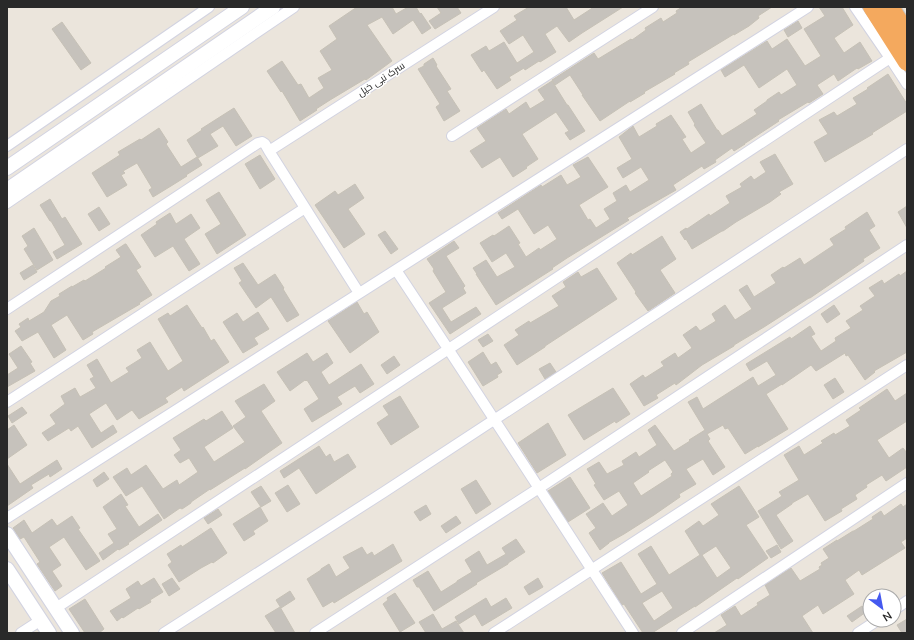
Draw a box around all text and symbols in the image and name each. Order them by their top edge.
street label: سرک نبی خیل [355,59,407,99]
north arrow [862,588,902,628]
text: N [880,608,895,625]

